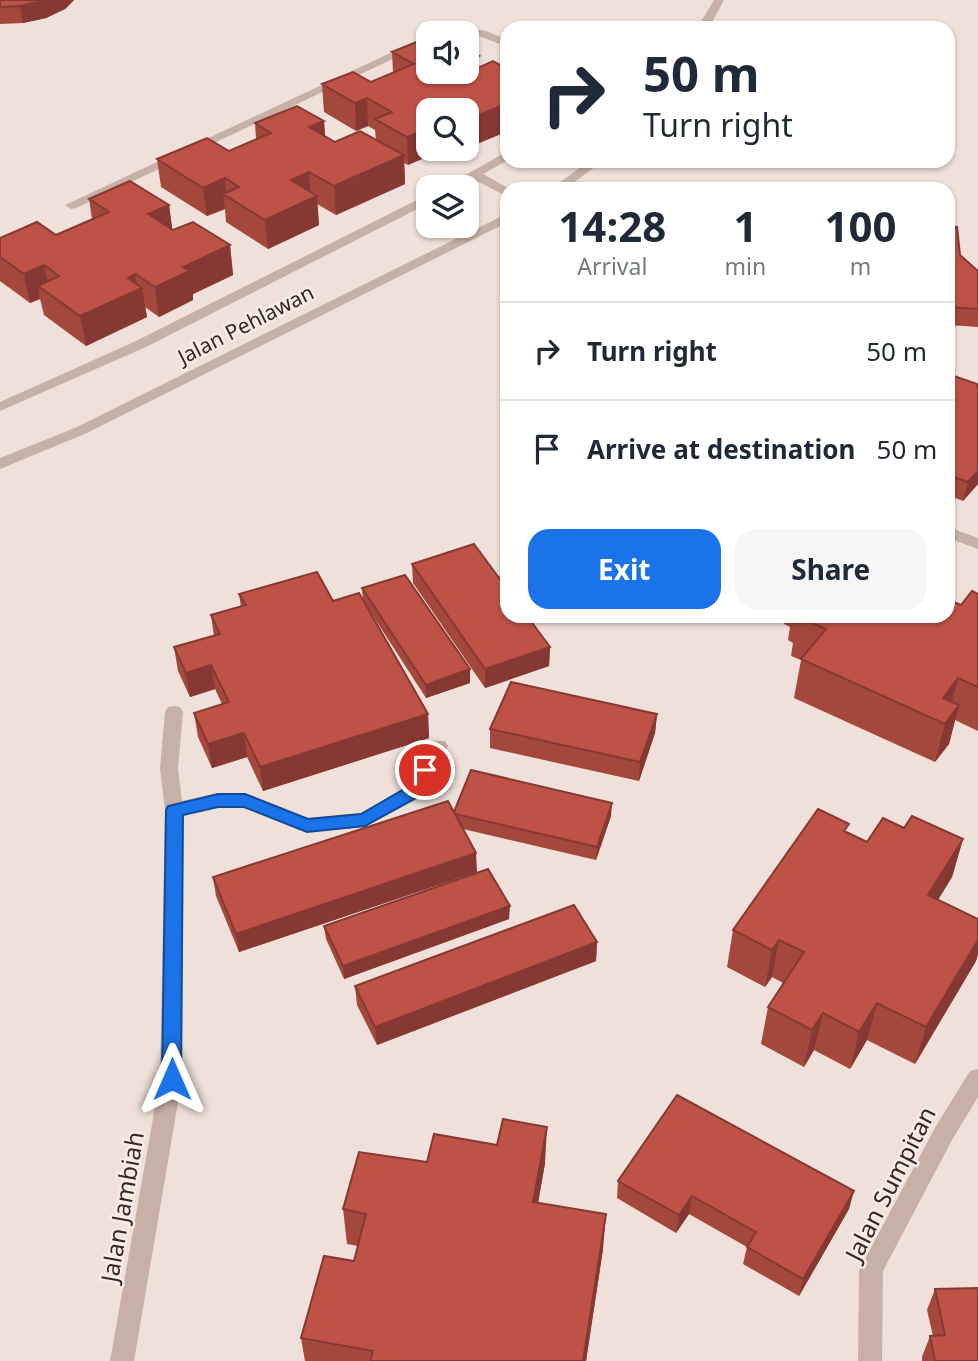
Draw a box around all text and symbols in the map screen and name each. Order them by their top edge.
map controls [416,21,479,238]
button: sound [416,21,479,84]
text: 50 m [643,40,760,106]
icon: right [528,49,619,140]
button: search [416,98,479,161]
text: Turn right [643,103,793,146]
button: layers [416,175,479,238]
text: 14:28 [558,197,666,254]
text: 1 [733,197,757,254]
text: 100 [825,197,897,254]
text: Arrival [577,250,647,282]
text: min [725,250,766,282]
text: m [850,250,871,282]
street label: Jalan Pehlawan [171,278,318,371]
icon: right [528,332,566,370]
text: Turn right [587,333,717,369]
text: 50 m [866,333,927,369]
icon: arrive [528,430,566,468]
text: Arrive at destination [587,431,856,467]
text: 50 m [877,431,937,467]
button: Exit [528,529,721,609]
button: Share [735,529,927,609]
pin [395,740,455,800]
icon: arrive [406,751,444,789]
position arrow [135,1042,209,1116]
street label: Jalan Sumpitan [836,1100,943,1268]
street label: Jalan Jambiah [92,1129,151,1287]

